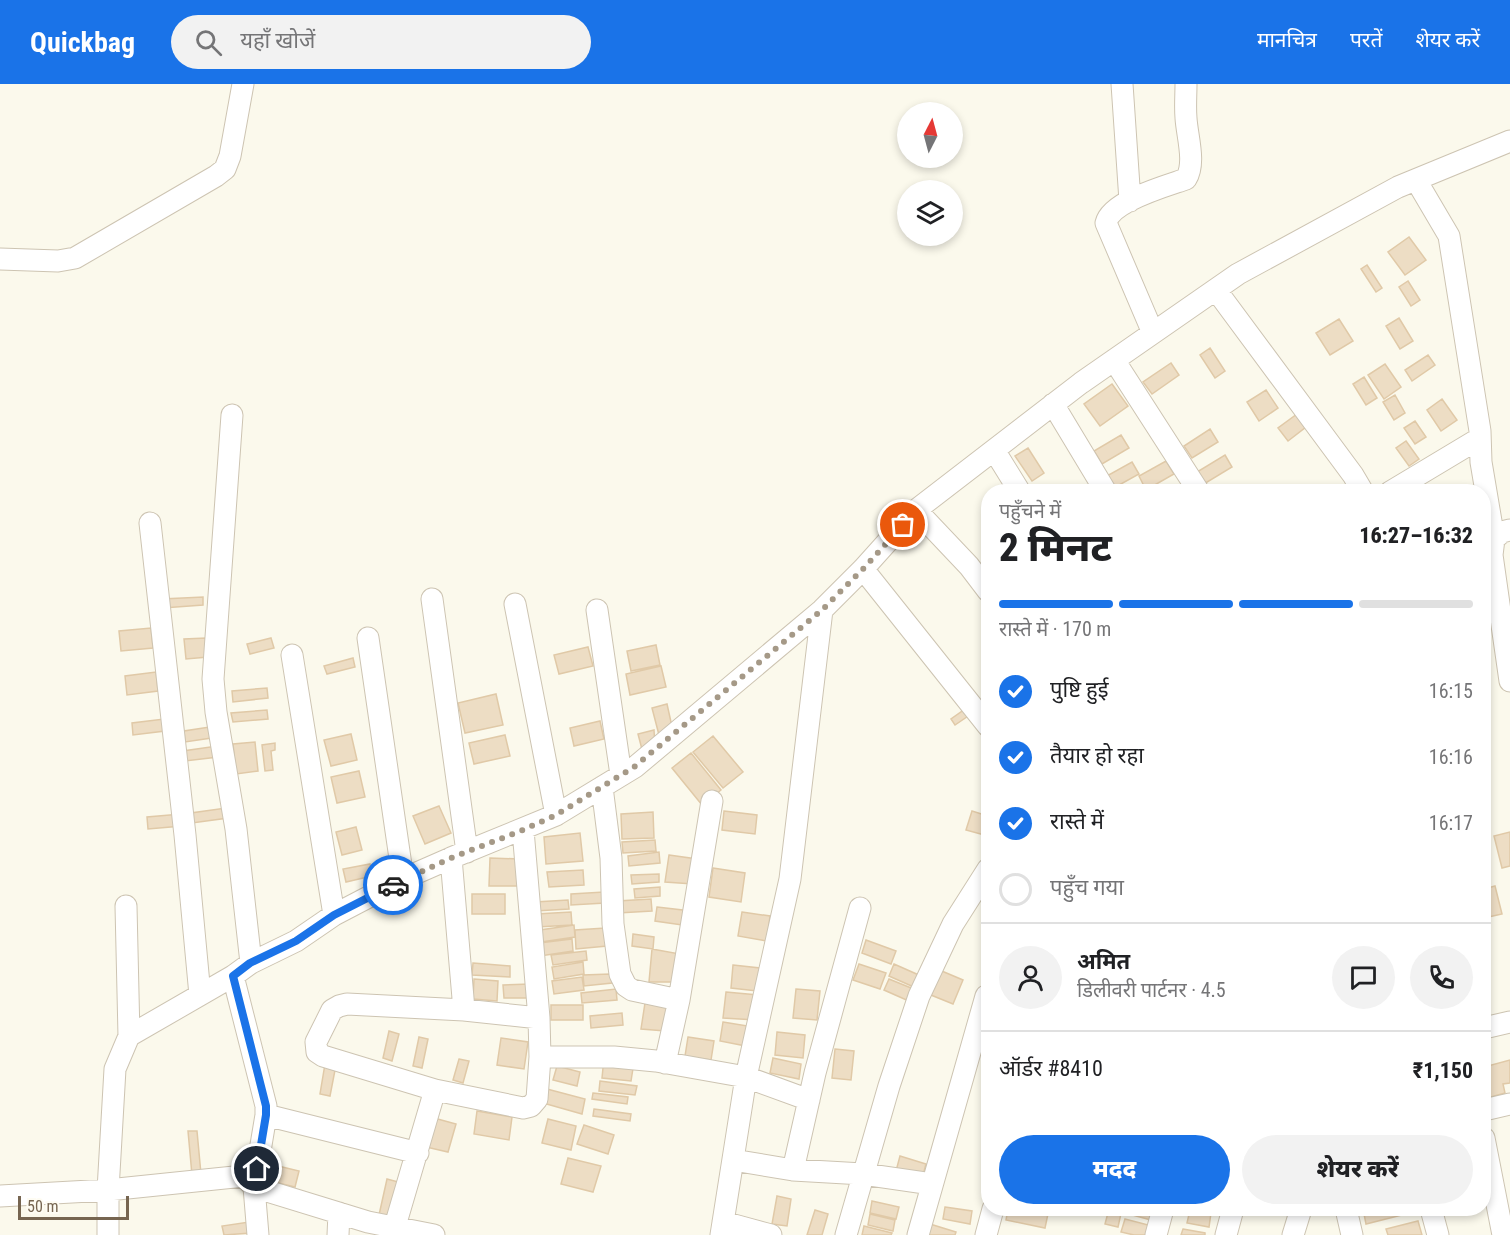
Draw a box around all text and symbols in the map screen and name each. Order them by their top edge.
search box [171,15,591,69]
text: Quickbag [30,26,135,59]
icon: search [192,26,225,59]
text: यहाँ खोजें [240,28,315,53]
text: मानचित्र [1257,28,1317,52]
text: परतें [1350,28,1382,52]
text: शेयर करें [1415,28,1480,52]
north arrow [897,102,963,168]
map controls [897,102,963,246]
button: layers [897,180,963,246]
pin [877,499,928,550]
text: पहुँचने में [999,499,1061,523]
icon: bag [886,508,919,541]
text: 16:27–16:32 [1359,523,1473,548]
text: 2 मिनट [999,525,1112,571]
text: रास्ते में · 170 m [999,617,1111,641]
icon: check [999,675,1032,708]
text: पुष्टि हुई [1050,677,1109,702]
text: 16:15 [1429,679,1473,703]
icon: check [999,741,1032,774]
text: तैयार हो रहा [1050,743,1144,768]
text: 16:16 [1429,745,1473,769]
icon: check [999,807,1032,840]
text: रास्ते में [1050,809,1104,834]
text: 16:17 [1429,811,1473,835]
courier [363,855,423,915]
icon: car [377,869,410,902]
text: पहुँच गया [1050,875,1124,900]
button: person [999,946,1062,1009]
button: chat [1332,946,1395,1009]
button: phone [1410,946,1473,1009]
text: अमित [1077,949,1130,974]
text: डिलीवरी पार्टनर · 4.5 [1077,978,1226,1002]
text: ऑर्डर #8410 [999,1056,1103,1081]
text: ₹1,150 [1413,1058,1473,1083]
button: मदद [999,1135,1230,1204]
button: शेयर करें [1242,1135,1473,1204]
pin [231,1143,282,1194]
icon: home [240,1152,273,1185]
scale bar [18,1193,129,1220]
text: 50 m [27,1197,59,1216]

